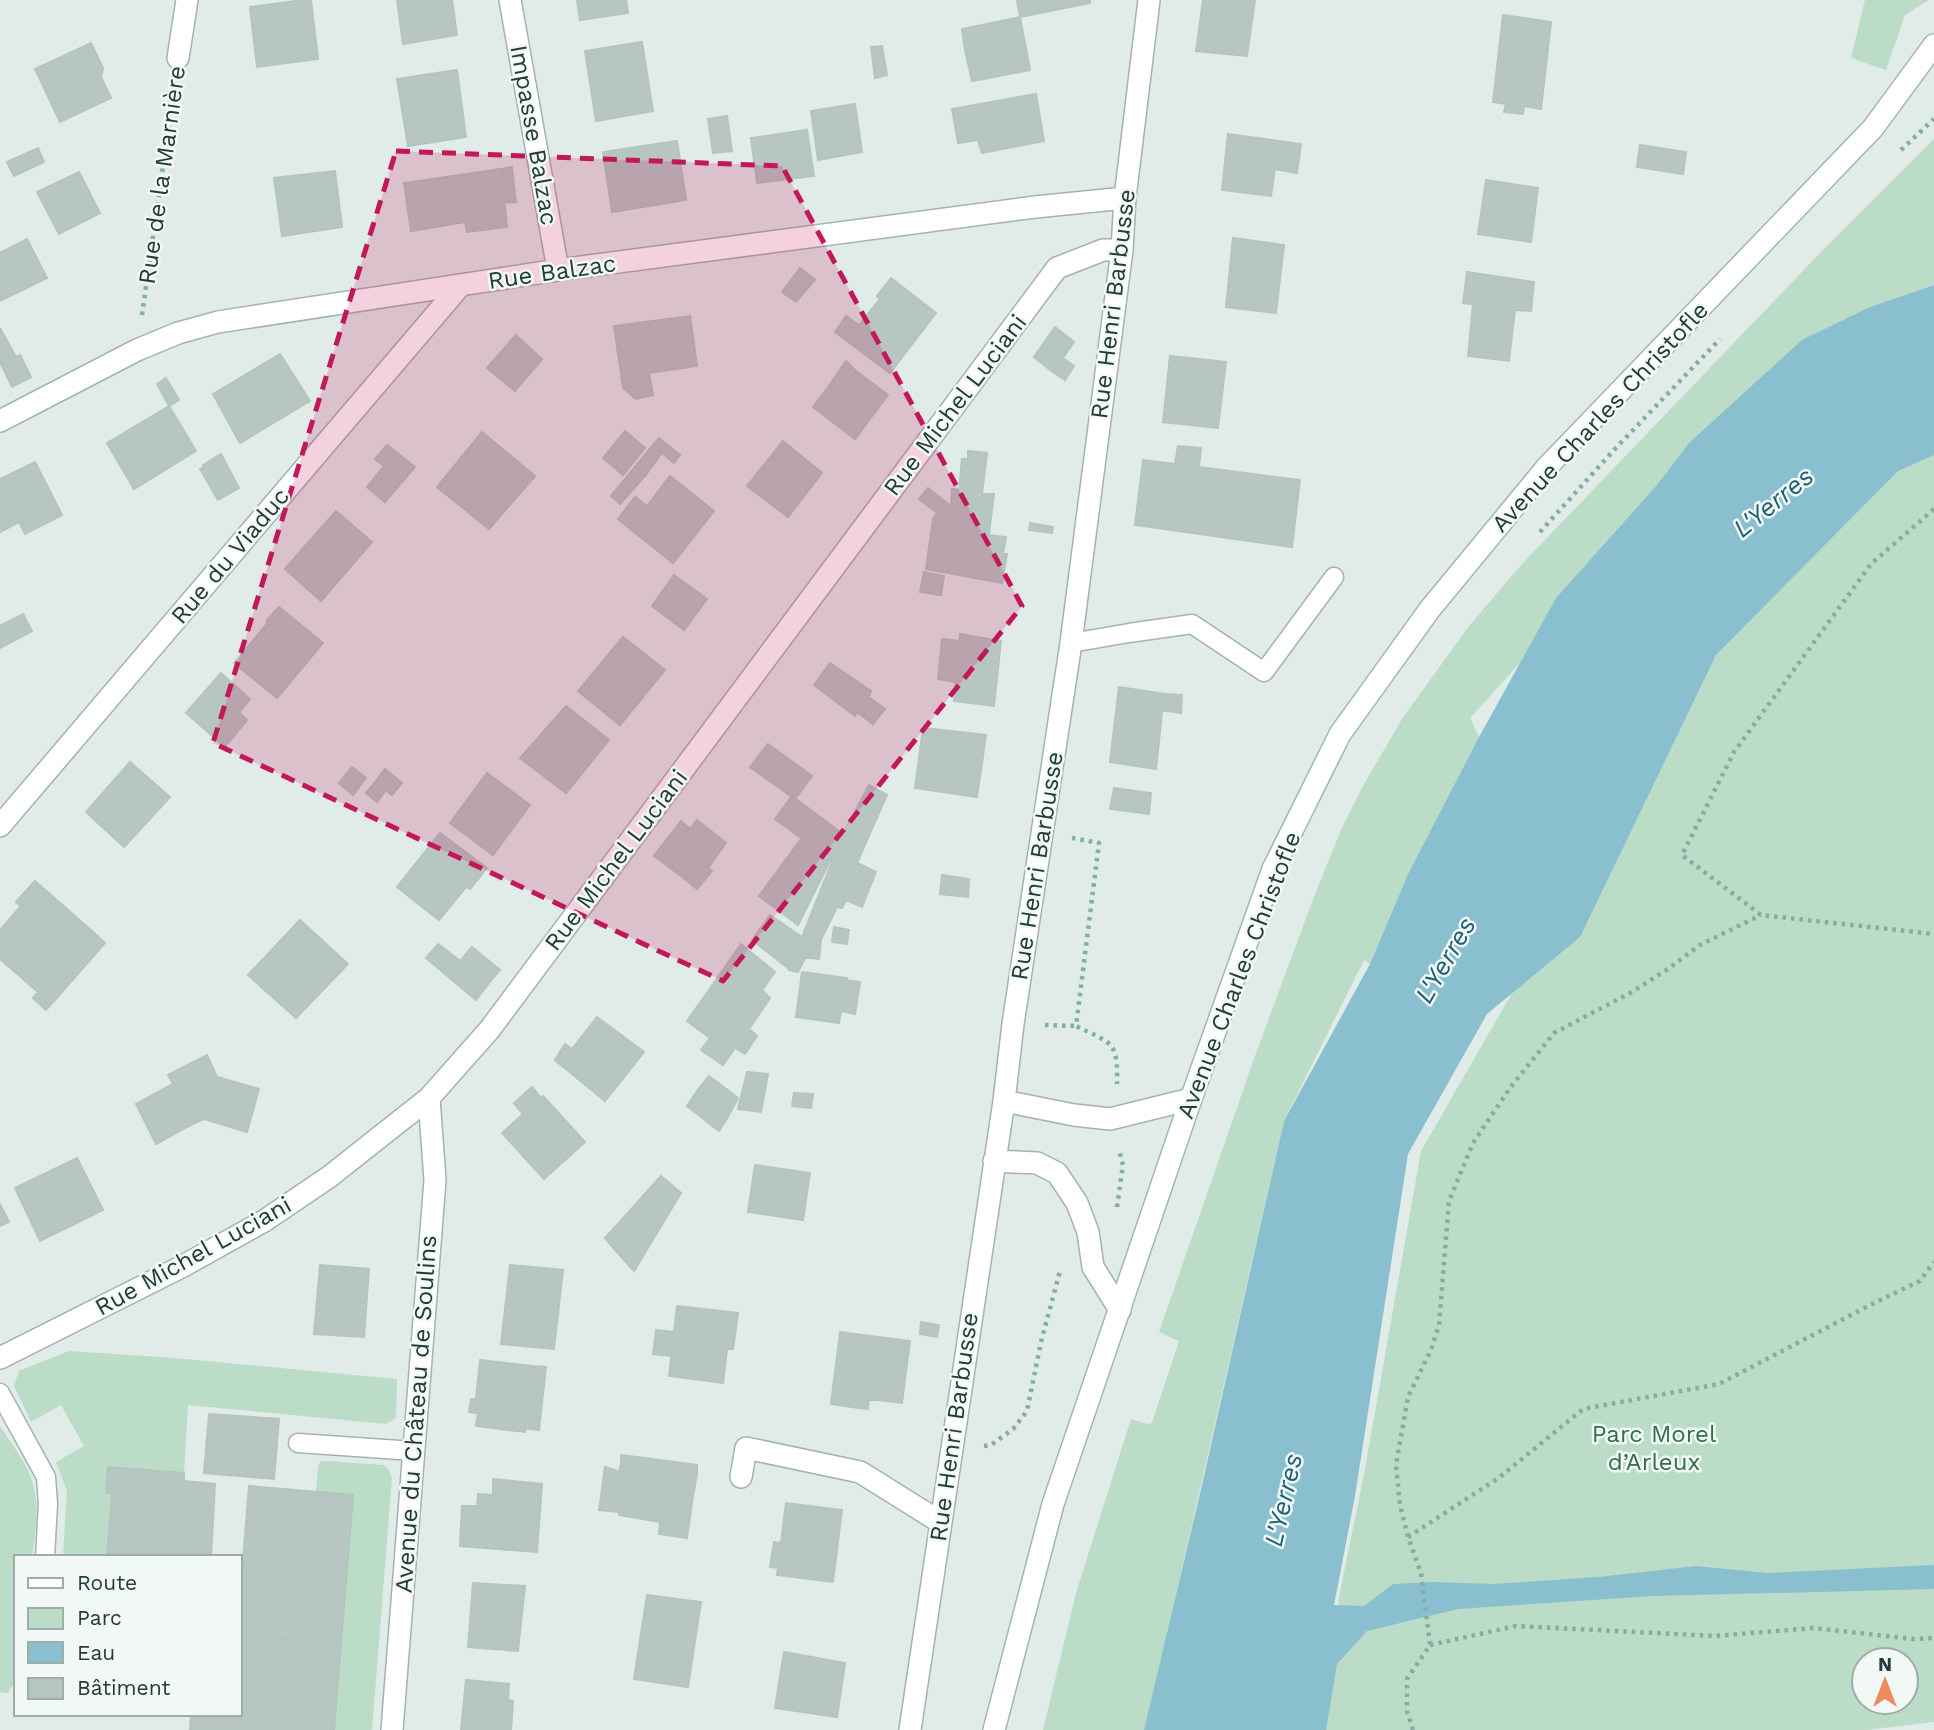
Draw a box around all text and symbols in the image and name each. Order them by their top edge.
street label: Impasse Balzac [504,43,564,227]
street label: Rue de la Marnière [133,64,191,286]
street label: Rue Henri Barbusse [1085,188,1141,420]
street label: Rue Balzac [486,249,618,295]
street label: Avenue Charles Christofle [1486,296,1714,538]
street label: Rue Michel Luciani [878,309,1032,501]
water label: L'Yerres [1727,461,1819,543]
street label: Rue du Viaduc [165,482,295,630]
street label: Rue Henri Barbusse [1005,750,1069,982]
street label: Rue Michel Luciani [539,764,693,956]
street label: Avenue Charles Christofle [1171,828,1307,1122]
water label: L'Yerres [1408,912,1482,1008]
street label: Rue Michel Luciani [90,1190,296,1322]
street label: Avenue du Château de Soulins [390,1234,442,1594]
street label: Rue Henri Barbusse [924,1311,984,1543]
park label: Parc Morel d’Arleux [1592,1420,1717,1476]
water label: L'Yerres [1258,1451,1308,1549]
legend [14,1555,242,1716]
text: Route [77,1570,137,1595]
text: Parc [77,1605,122,1630]
text: Eau [77,1640,115,1665]
north arrow [1850,1646,1920,1716]
text: N [1878,1653,1892,1676]
text: Bâtiment [77,1675,171,1700]

